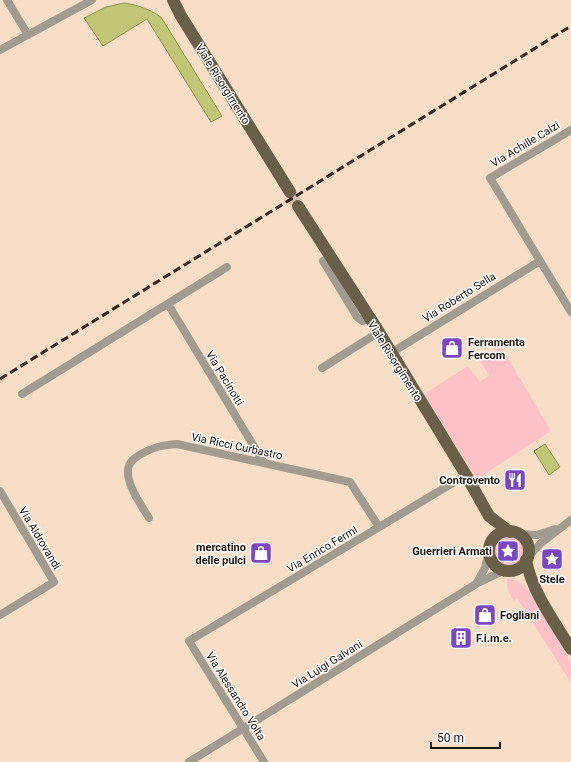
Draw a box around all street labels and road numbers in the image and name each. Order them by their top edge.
street label: Viale Risorgimento [193,42,252,127]
street label: Via Achille Calzi [489,119,562,170]
street label: Via Roberto Sella [420,270,498,325]
street label: Viale Risorgimento [365,319,424,404]
street label: Via Pacinotti [203,348,246,408]
street label: Via Ricci Curbastro [190,430,284,463]
street label: Via Aldrovandi [16,505,63,572]
street label: Via Enrico Fermi [285,523,360,576]
street label: Via Luigi Galvani [290,638,365,691]
street label: Via Alessandro Volta [203,650,268,743]

